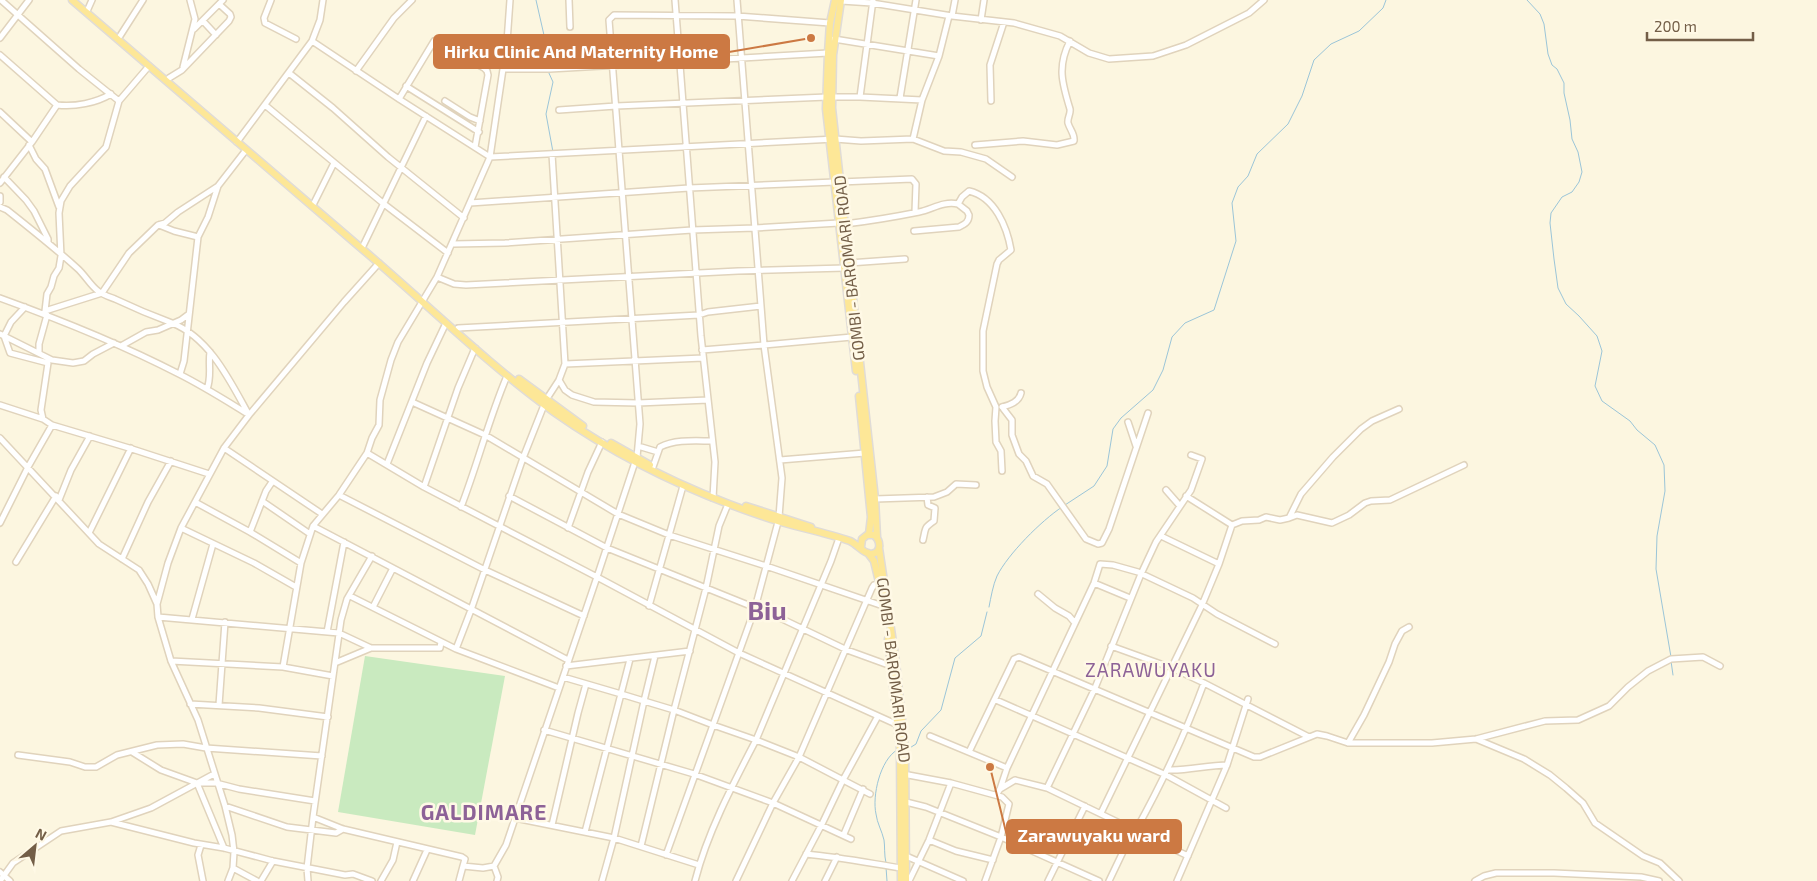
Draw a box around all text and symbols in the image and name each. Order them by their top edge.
scale bar [1647,10,1753,42]
text: 200 m [1654,17,1697,35]
callout: Hirku Clinic And Maternity Home [434,35,729,68]
text: Hirku Clinic And Maternity Home [444,40,718,62]
street label: GOMBI - BAROMARI ROAD [829,174,868,362]
street label: GOMBI - BAROMARI ROAD [874,576,915,764]
district label: Biu [747,594,787,625]
district label: ZARAWUYAKU [1085,658,1217,681]
district label: GALDIMARE [421,799,547,824]
callout: Zarawuyaku ward [1007,820,1181,853]
north arrow [10,821,60,871]
text: N [33,824,50,844]
text: Zarawuyaku ward [1017,824,1171,846]

